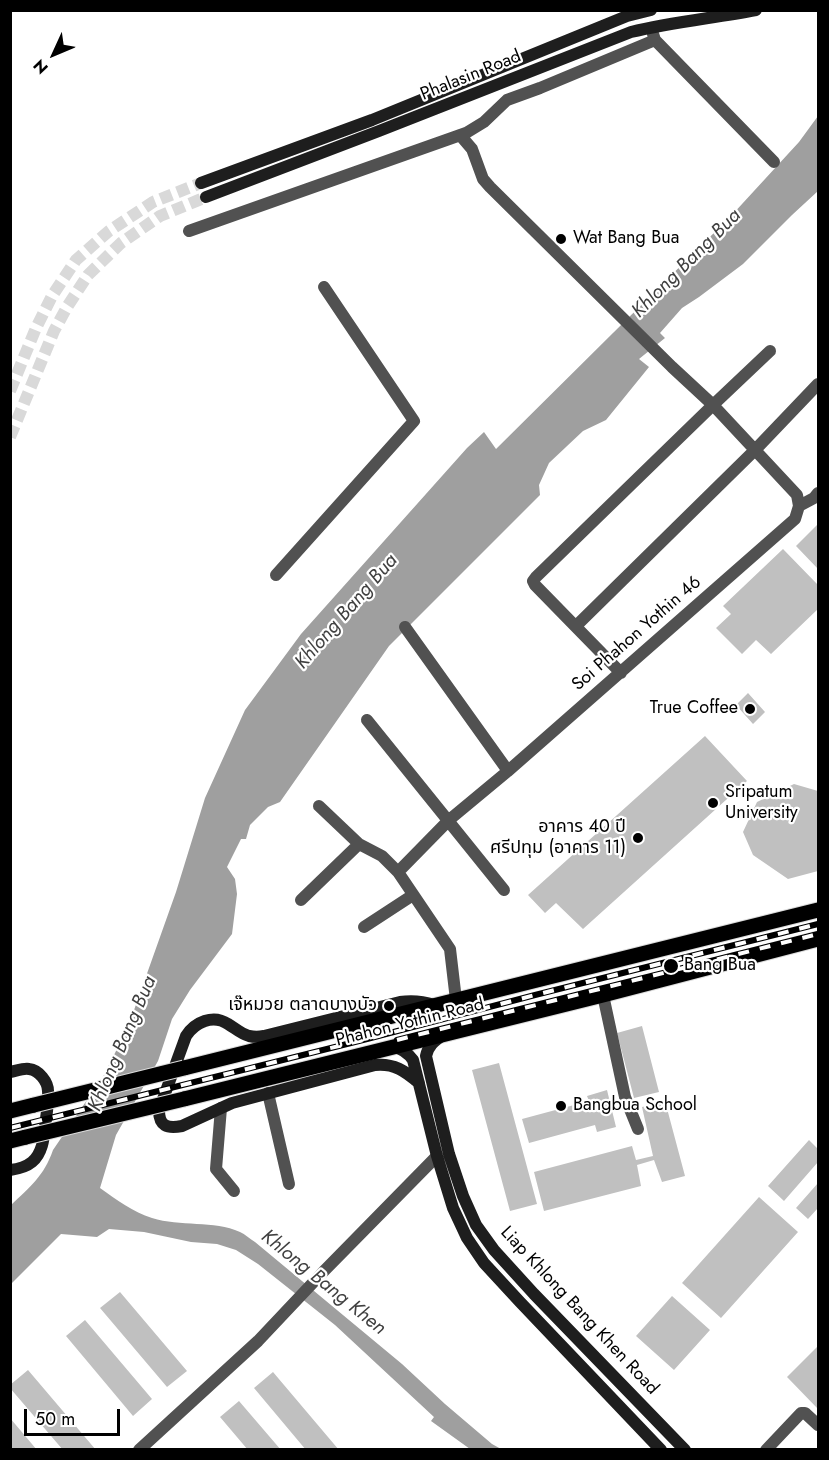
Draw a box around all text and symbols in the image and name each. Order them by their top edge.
north arrow [24,24,84,84]
street label: Phalasin Road [418,46,524,106]
text: N [28,54,53,79]
water label: Khlong Bang Bua [627,204,747,324]
place label: Wat Bang Bua [573,228,679,250]
marker: Wat Bang Bua [554,232,568,246]
water label: Khlong Bang Bua [290,550,404,674]
street label: Soi Phahon Yothin 46 [568,572,706,696]
place label: True Coffee [650,698,738,720]
marker: True Coffee [743,702,757,716]
place label: Sripatum University [725,782,798,824]
marker: Sripatum University [706,796,720,810]
place label: อาคาร 40 ปี ศรีปทุม (อาคาร 11) [490,817,626,860]
marker: อาคาร 40 ปี ศรีปทุม (อาคาร 11) [631,831,645,845]
place label: Bang Bua [684,955,756,977]
marker: Bang Bua [662,957,680,975]
water label: Khlong Bang Bua [84,973,162,1115]
street label: Phahon Yothin Road [333,994,487,1052]
place label: เจ๊หมวย ตลาดบางบัว [228,995,377,1017]
marker: เจ๊หมวย ตลาดบางบัว [382,999,396,1013]
place label: Bangbua School [573,1095,697,1117]
marker: Bangbua School [554,1099,568,1113]
street label: Liap Khlong Bang Khen Road [495,1222,663,1400]
water label: Khlong Bang Khen [256,1225,390,1341]
scale bar [27,1397,123,1435]
text: 50 m [35,1406,75,1432]

